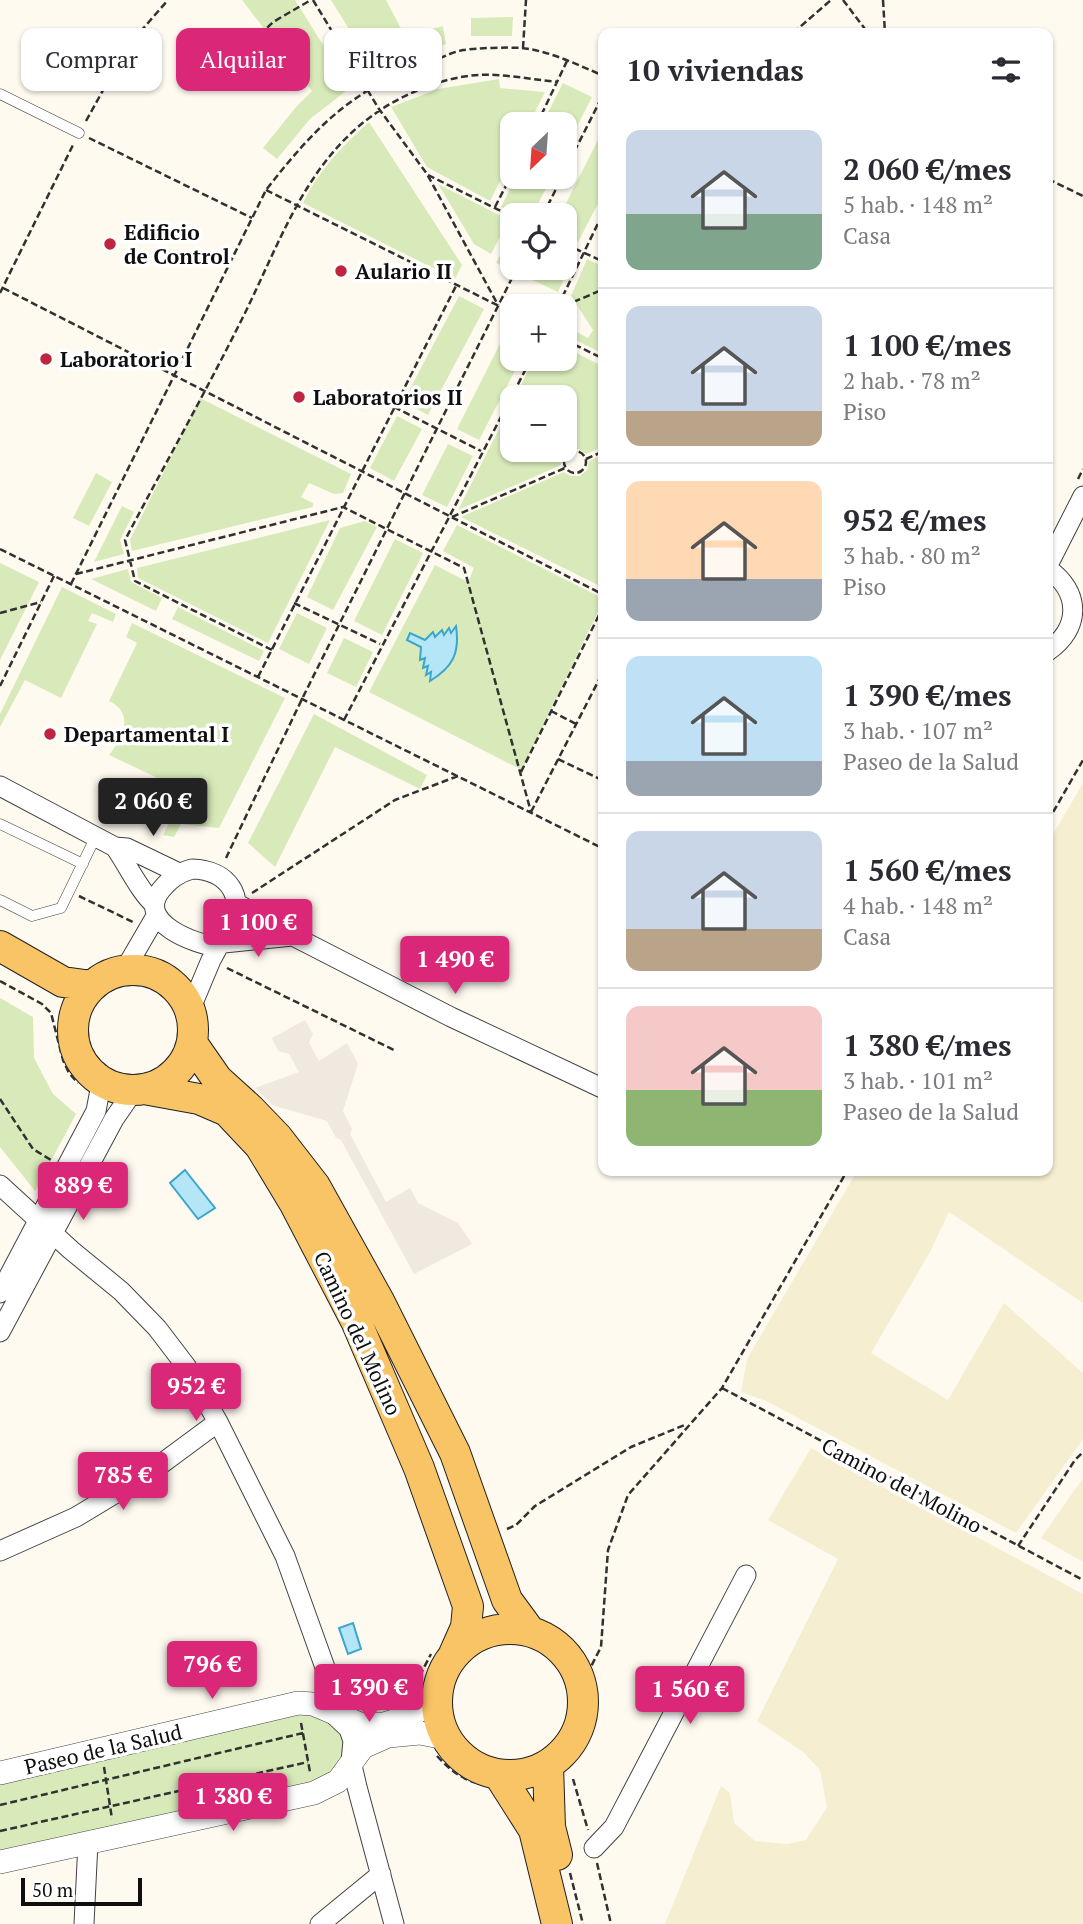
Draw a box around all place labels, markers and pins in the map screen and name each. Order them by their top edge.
place label: Edificio de Control [124,218,230,270]
marker: Edificio de Control [102,236,118,252]
place label: Aulario II [355,257,452,285]
marker: Aulario II [333,263,349,279]
place label: Laboratorio I [60,345,193,373]
marker: Laboratorio I [38,351,54,367]
place label: Laboratorios II [313,383,463,411]
marker: Laboratorios II [291,389,307,405]
place label: Departamental I [64,720,229,748]
marker: Departamental I [42,726,58,742]
pin: 2 060 € [88,778,218,838]
pin: 1 100 € [193,900,323,959]
pin: 1 490 € [390,936,520,996]
pin: 889 € [34,1162,132,1222]
pin: 952 € [147,1364,245,1423]
pin: 785 € [74,1452,172,1512]
pin: 796 € [163,1642,261,1701]
pin: 1 390 € [304,1664,434,1724]
pin: 1 560 € [625,1666,755,1726]
pin: 1 380 € [168,1773,298,1833]

